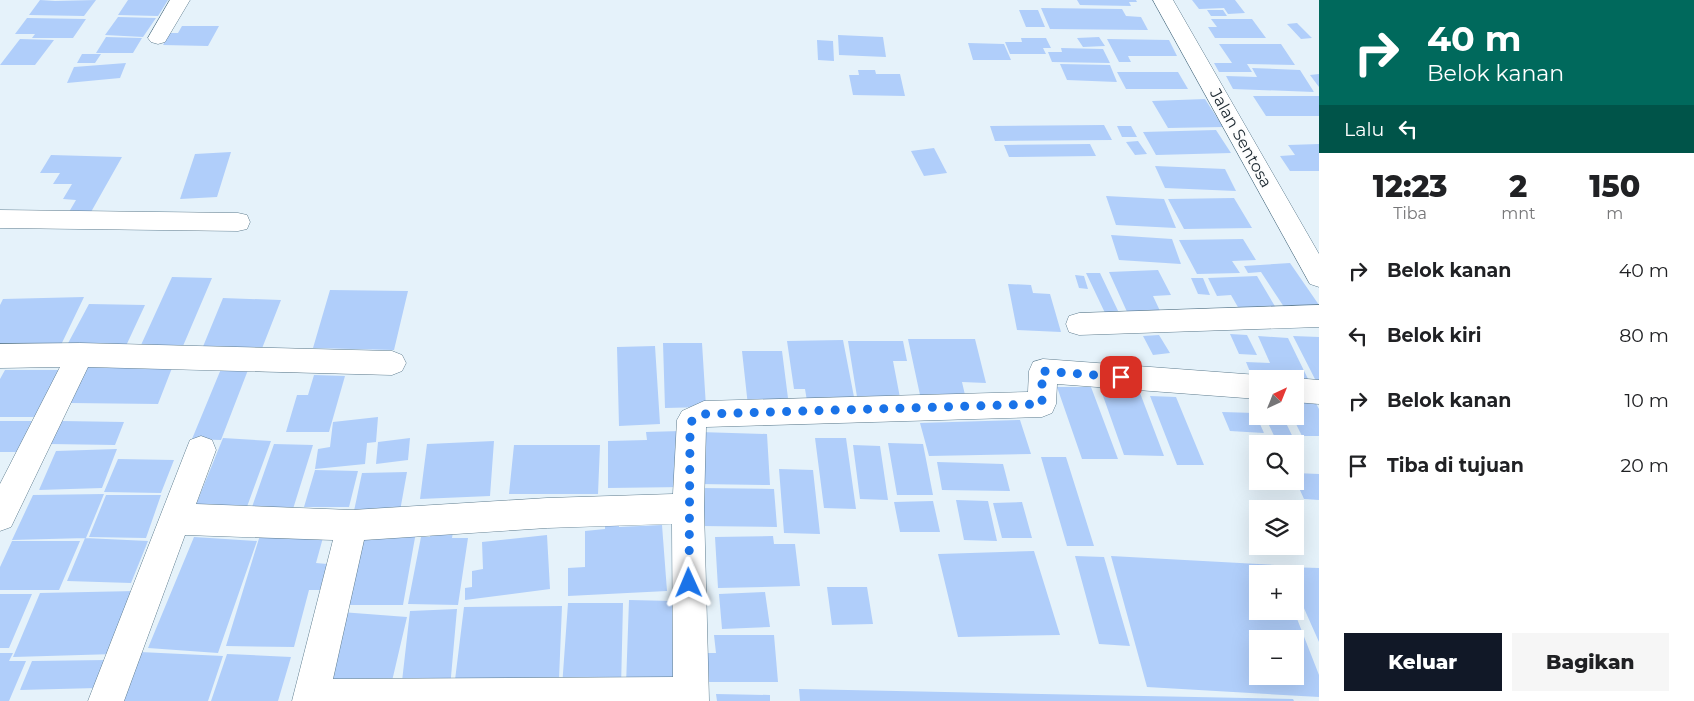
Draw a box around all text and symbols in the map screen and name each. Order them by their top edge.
text: 40 m [1427,17,1522,60]
icon: right [1344,20,1409,85]
text: Belok kanan [1427,60,1564,87]
street label: Jalan Sentosa [1206,84,1276,191]
icon: left [1394,115,1422,143]
text: Lalu [1344,118,1384,141]
text: 12:23 [1373,168,1447,205]
text: 2 [1509,168,1527,205]
text: 150 [1589,168,1640,205]
text: Tiba [1393,204,1427,223]
text: mnt [1501,204,1536,223]
text: m [1606,204,1623,223]
icon: right [1344,257,1372,285]
text: Belok kanan [1387,259,1511,282]
text: 40 m [1619,259,1669,282]
icon: left [1344,322,1372,350]
text: Belok kiri [1387,324,1482,347]
text: 80 m [1619,324,1669,347]
pin [1100,356,1142,398]
icon: arrive [1107,363,1135,391]
north arrow [1249,370,1304,425]
map controls [1249,370,1304,685]
icon: right [1344,387,1372,415]
text: Belok kanan [1387,389,1511,412]
text: 10 m [1624,389,1669,412]
button: search [1249,435,1304,490]
icon: arrive [1344,452,1372,480]
text: Tiba di tujuan [1387,454,1524,477]
text: 20 m [1621,454,1669,477]
button: layers [1249,500,1304,555]
position arrow [662,556,714,608]
button: + [1249,565,1304,620]
button: − [1249,630,1304,685]
button: Keluar [1344,633,1502,691]
button: Bagikan [1512,633,1669,691]

